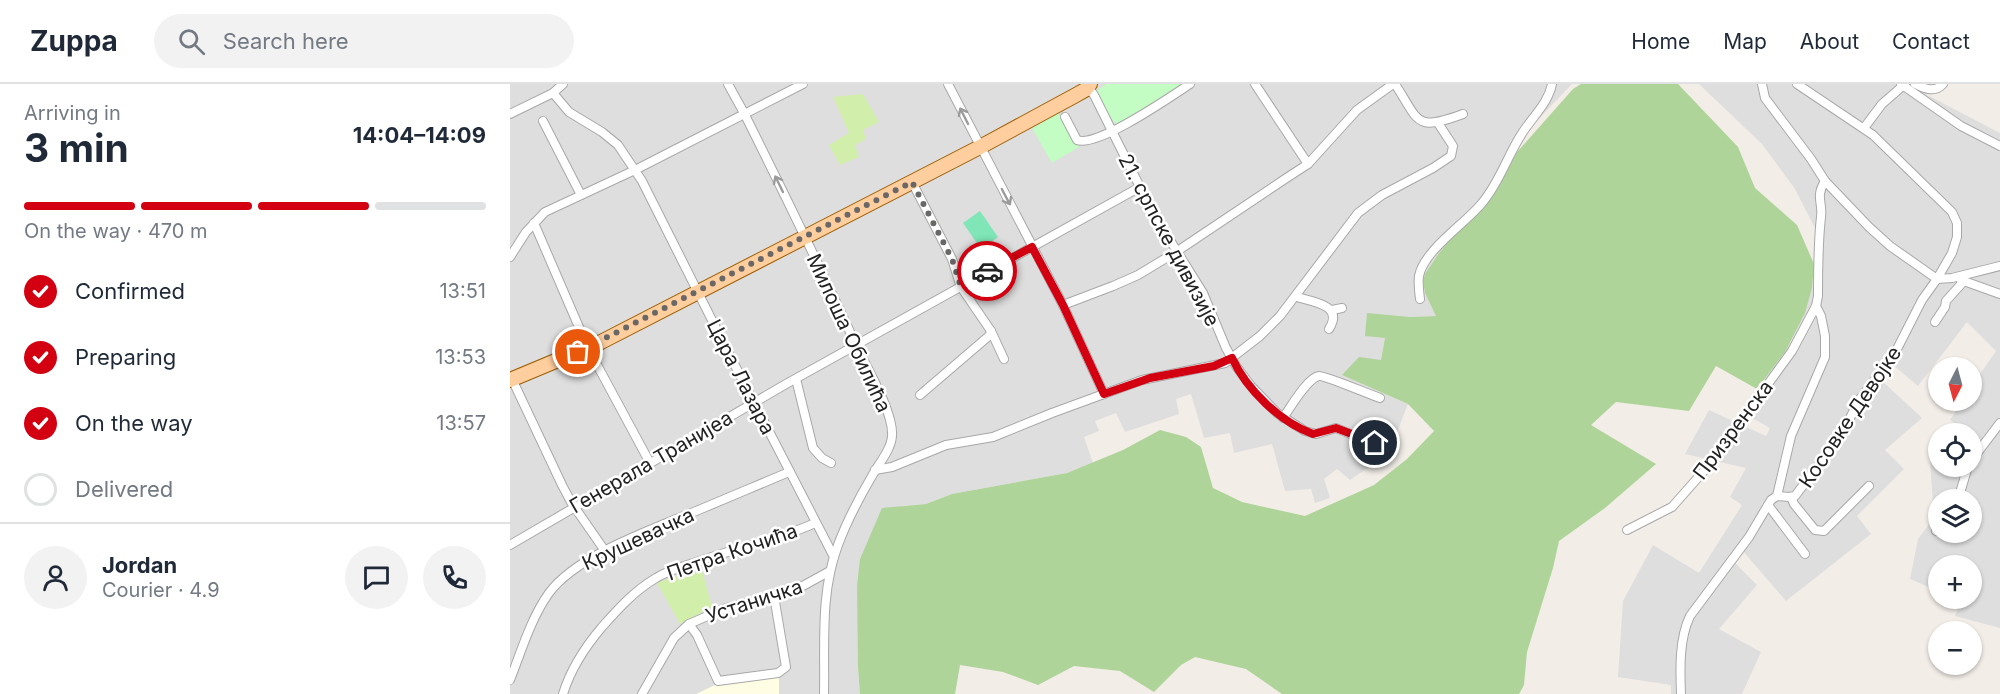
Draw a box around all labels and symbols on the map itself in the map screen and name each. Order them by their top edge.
one-way arrow [957,107,969,125]
street label: 21. српске дивизије [1113,150,1225,330]
one-way arrow [773,175,784,193]
one-way arrow [1000,188,1012,205]
courier [957,241,1017,301]
street label: Милоша Обилића [802,250,896,416]
street label: Цара Лазара [702,315,780,439]
pin [552,326,603,377]
street label: Косовке Девојке [1794,342,1906,492]
north arrow [1928,357,1982,411]
street label: Призренска [1688,376,1778,484]
street label: Генерала Транијеа [565,406,737,518]
pin [1349,417,1400,468]
street label: Крушевачка [578,503,698,575]
street label: Петра Кочића [663,518,801,586]
street label: Устаничка [703,574,805,628]

